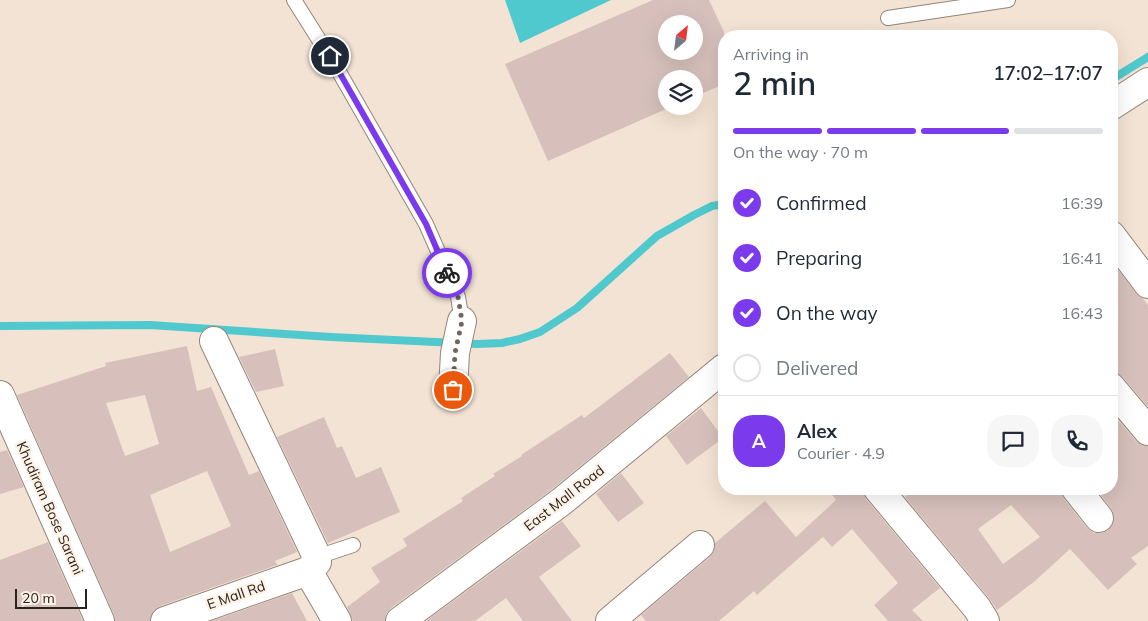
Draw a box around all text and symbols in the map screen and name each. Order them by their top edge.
north arrow [658,15,702,60]
map controls [658,15,703,115]
pin [309,35,351,77]
icon: home [316,42,344,70]
text: Arriving in [733,44,809,64]
text: 17:02–17:07 [993,61,1103,85]
text: 2 min [733,63,816,103]
button: layers [658,70,703,115]
text: On the way · 70 m [733,142,868,162]
icon: check [733,189,761,217]
text: Confirmed [776,191,867,215]
text: 16:39 [1061,193,1103,213]
icon: check [733,244,761,272]
text: Preparing [776,246,862,270]
courier [422,248,472,298]
text: 16:41 [1061,248,1103,268]
icon: bike [433,259,461,287]
icon: check [733,299,761,327]
text: On the way [776,301,878,325]
text: 16:43 [1061,303,1103,323]
text: Delivered [776,356,858,380]
pin [432,369,474,411]
icon: bag [439,376,467,404]
button: chat [987,415,1039,467]
button: phone [1051,415,1103,467]
text: Alex [797,419,837,443]
text: A [752,429,766,453]
street label: Khudiram Bose Sarani [12,439,88,577]
text: Courier · 4.9 [797,443,885,463]
street label: East Mall Road [520,461,608,535]
street label: E Mall Rd [204,577,268,613]
scale bar [15,586,88,609]
text: 20 m [22,589,55,607]

